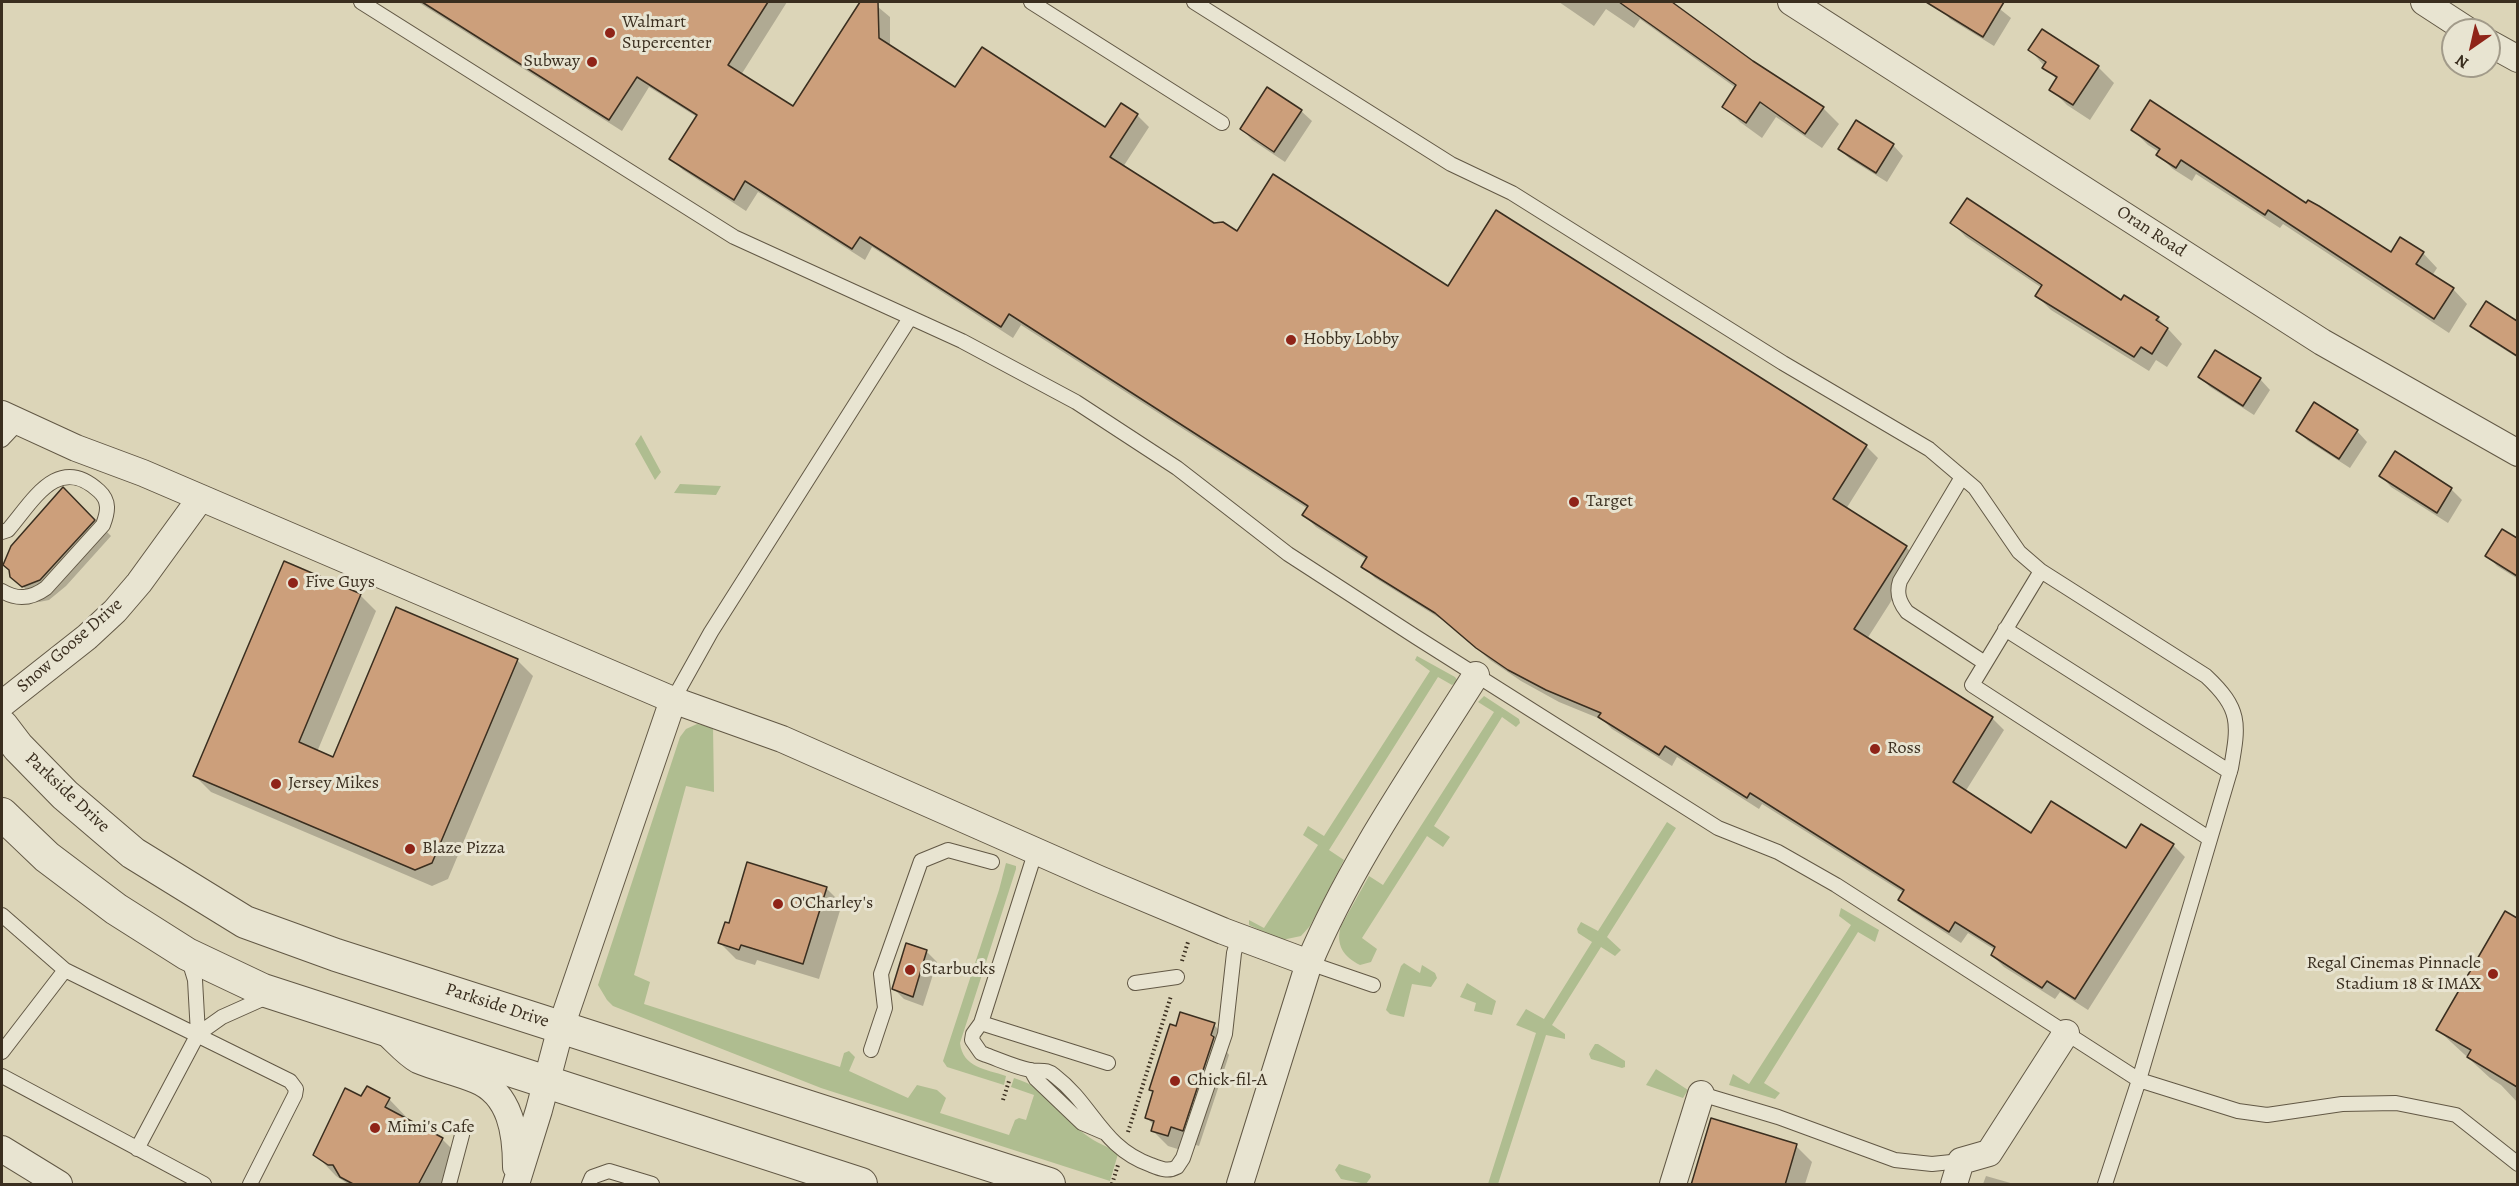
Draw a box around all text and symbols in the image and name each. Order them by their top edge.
place label: Walmart Supercenter [622,12,712,54]
north arrow [2441,18,2501,78]
marker: Walmart Supercenter [603,26,617,40]
text: N [2451,49,2473,74]
place label: Subway [523,51,580,73]
marker: Subway [585,55,599,69]
street label: Oran Road [2112,202,2190,262]
place label: Hobby Lobby [1303,329,1399,351]
marker: Hobby Lobby [1284,333,1298,347]
place label: Target [1586,491,1633,513]
marker: Target [1567,495,1581,509]
place label: Five Guys [305,572,375,594]
marker: Five Guys [286,576,300,590]
street label: Snow Goose Drive [13,594,127,698]
place label: Ross [1887,738,1921,760]
marker: Ross [1868,742,1882,756]
street label: Parkside Drive [20,748,114,838]
place label: Jersey Mikes [288,773,379,795]
marker: Jersey Mikes [269,777,283,791]
place label: Blaze Pizza [422,838,505,860]
marker: Blaze Pizza [403,842,417,856]
place label: O'Charley's [790,893,873,915]
marker: O'Charley's [771,897,785,911]
place label: Regal Cinemas Pinnacle Stadium 18 & IMAX [2306,953,2481,996]
place label: Starbucks [922,959,995,981]
marker: Starbucks [903,963,917,977]
marker: Regal Cinemas Pinnacle Stadium 18 & IMAX [2486,967,2500,981]
street label: Parkside Drive [442,979,552,1033]
place label: Chick-fil-A [1187,1070,1267,1092]
marker: Chick-fil-A [1168,1074,1182,1088]
place label: Mimi's Cafe [387,1117,474,1139]
marker: Mimi's Cafe [368,1121,382,1135]

